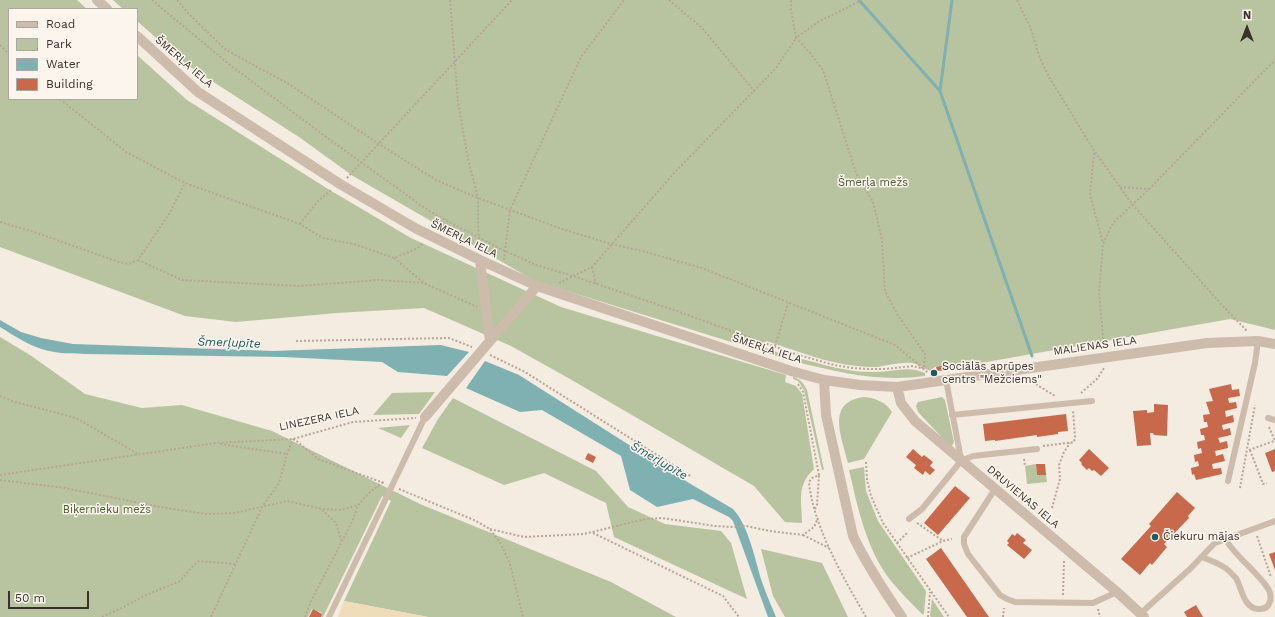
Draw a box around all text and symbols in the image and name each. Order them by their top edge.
legend [8,8,138,100]
north arrow [1227,8,1267,48]
text: N [1243,9,1251,22]
text: Road [46,17,75,31]
street label: ŠMERĻA IELA [152,33,216,91]
text: Park [46,37,72,51]
text: Water [46,57,80,71]
text: Building [46,77,93,91]
park label: Šmerļa mežs [838,176,908,190]
street label: ŠMERĻA IELA [429,217,499,261]
street label: ŠMERĻA IELA [730,332,804,366]
street label: MALIENAS IELA [1053,334,1137,358]
water label: Šmerļupīte [197,335,261,351]
place label: Sociālās aprūpes centrs "Mežciems" [942,360,1042,386]
marker: Sociālās aprūpes centrs "Mežciems" [929,368,939,378]
street label: LINEZERA IELA [278,404,360,434]
water label: Šmerļupīte [628,439,690,483]
street label: DRUVIENAS IELA [984,463,1062,531]
park label: Biķernieku mežs [63,503,151,517]
place label: Čiekuru mājas [1163,530,1240,544]
marker: Čiekuru mājas [1150,532,1160,542]
scale bar [10,583,91,609]
text: 50 m [15,591,45,605]

